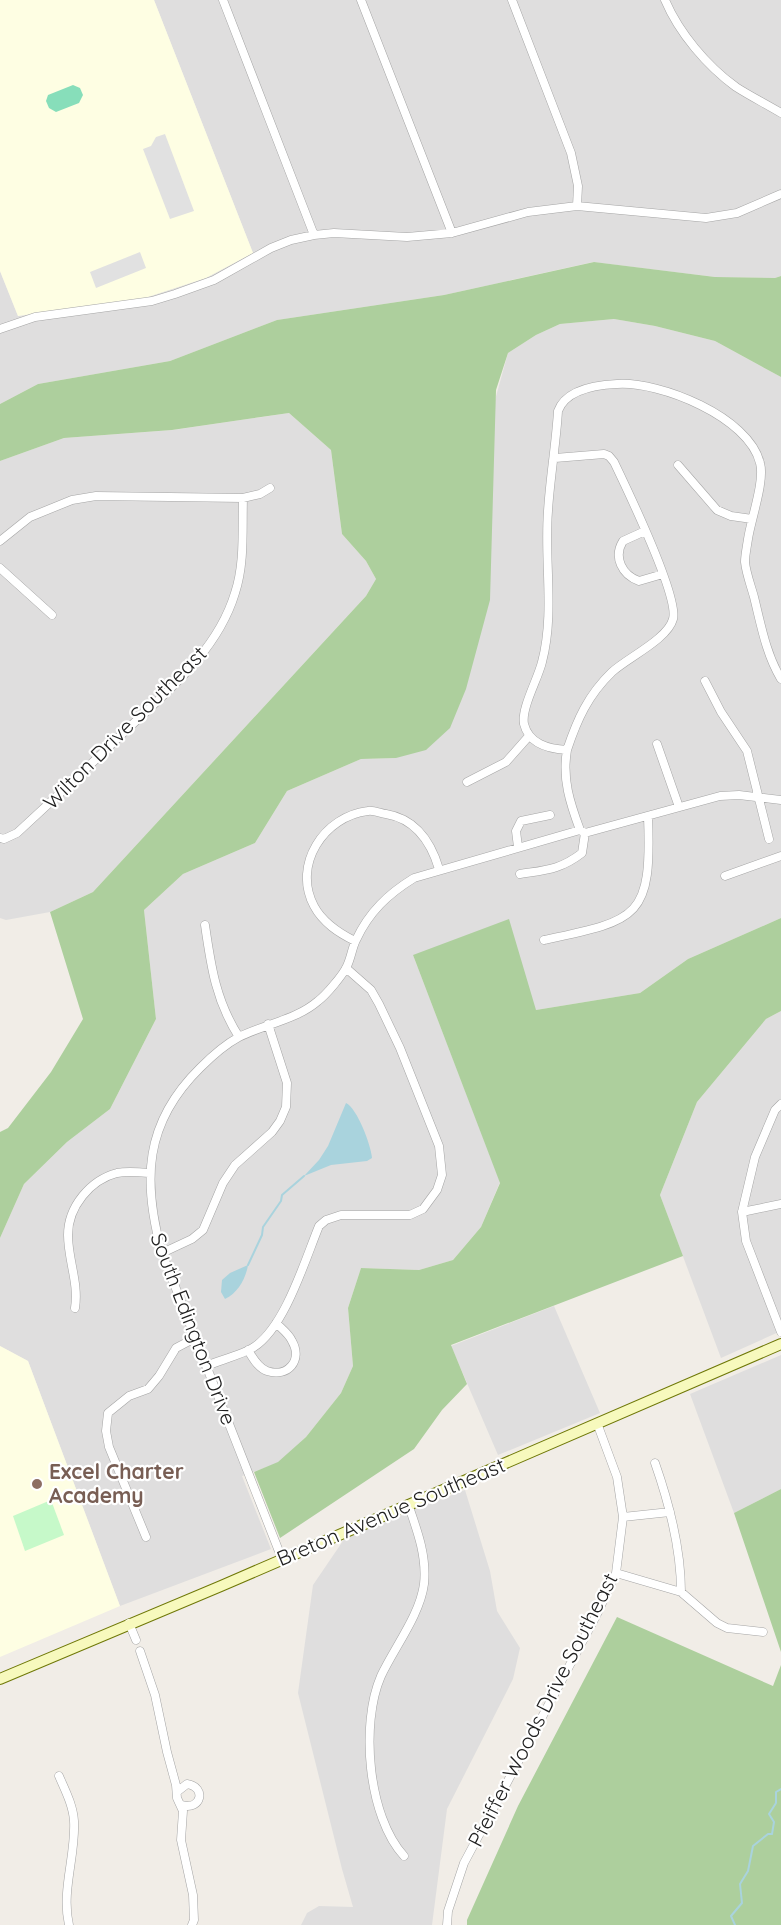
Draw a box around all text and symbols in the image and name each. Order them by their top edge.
street label: Wilton Drive Southeast [37,640,211,814]
street label: South Edington Drive [145,1229,243,1428]
street label: Breton Avenue Southeast [273,1451,509,1571]
place label: Excel Charter Academy [49,1458,184,1508]
marker: Excel Charter Academy [30,1477,44,1491]
street label: Pfeiffer Woods Drive Southeast [462,1568,623,1851]

